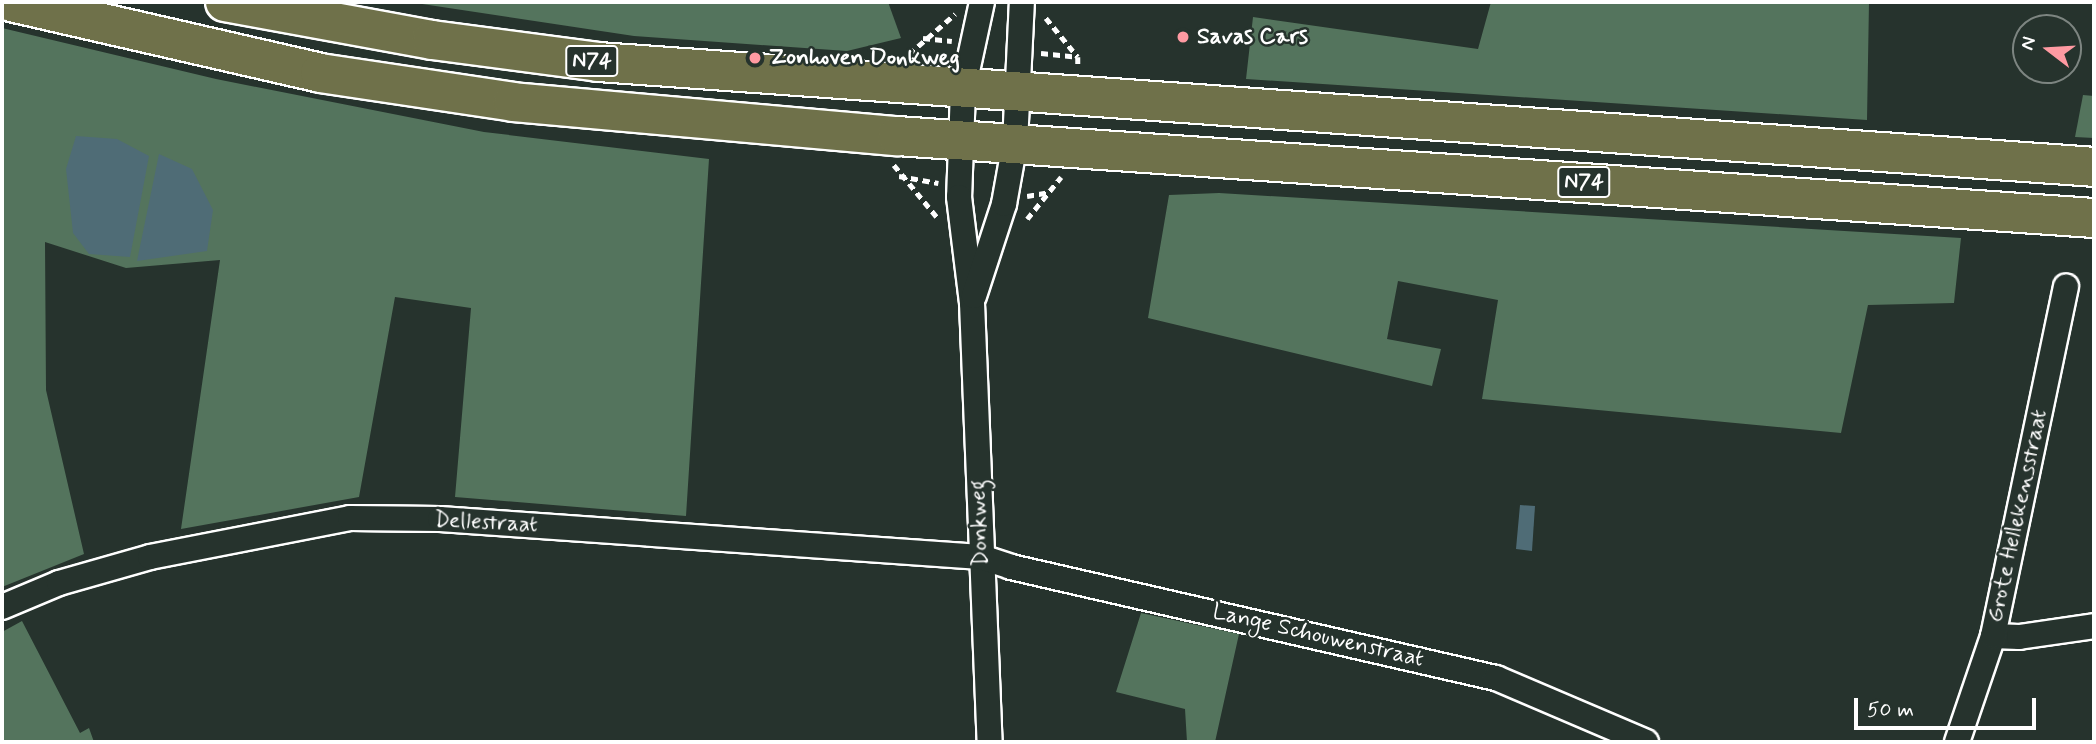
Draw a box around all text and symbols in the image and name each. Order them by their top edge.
north arrow [2012,14,2082,84]
place label: Savas Cars [1197,23,1306,51]
marker: Savas Cars [1175,29,1191,45]
text: N [2015,34,2042,53]
road number: N74 [564,43,620,78]
place label: Zonhoven Donkweg [769,44,957,72]
marker: Zonhoven Donkweg [747,50,763,66]
road number: N74 [1556,164,1612,200]
street label: Grote Hellekensstraat [1982,409,2054,623]
street label: Donkweg [965,479,995,567]
street label: Dellestraat [434,507,538,539]
street label: Lange Schouwenstraat [1210,598,1426,674]
scale bar [1858,684,2040,728]
text: 50 m [1867,696,1914,724]

